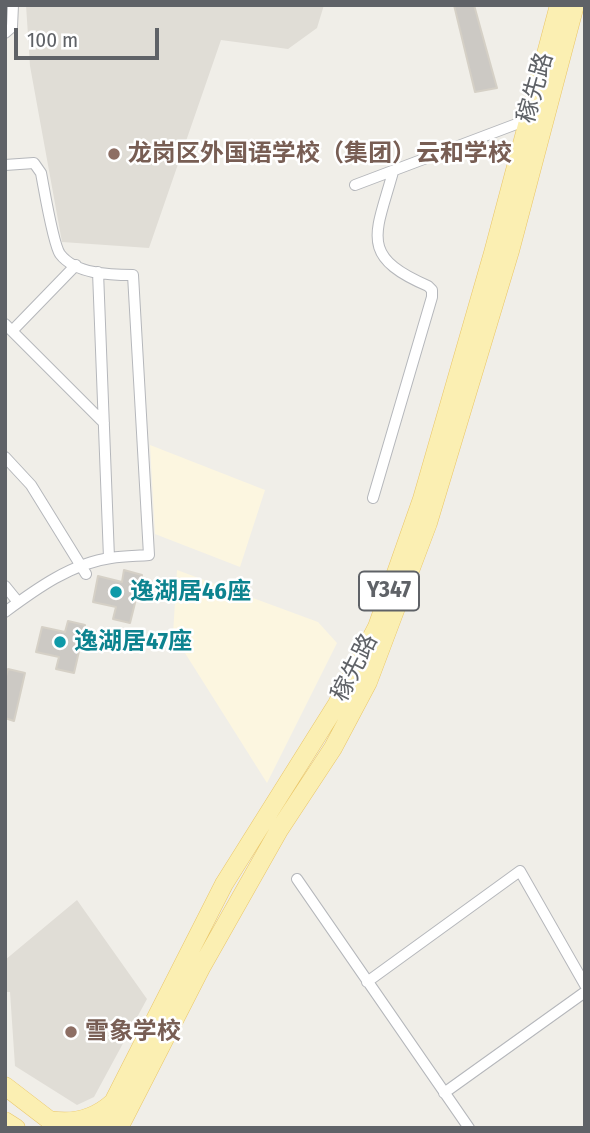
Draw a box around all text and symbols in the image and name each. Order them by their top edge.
scale bar [18,14,163,58]
text: 100 m [27,27,78,53]
street label: 稼先路 [512,49,560,127]
place label: 龙岗区外国语学校（集团）云和学校 [128,140,512,168]
marker: 龙岗区外国语学校（集团）云和学校 [106,146,122,162]
road number: Y347 [359,572,419,610]
place label: 逸湖居46座 [130,578,251,606]
marker: 逸湖居46座 [108,584,124,600]
place label: 逸湖居47座 [74,628,192,656]
street label: 稼先路 [326,629,384,707]
marker: 逸湖居47座 [52,634,68,650]
place label: 雪象学校 [85,1018,181,1046]
marker: 雪象学校 [63,1024,79,1040]

